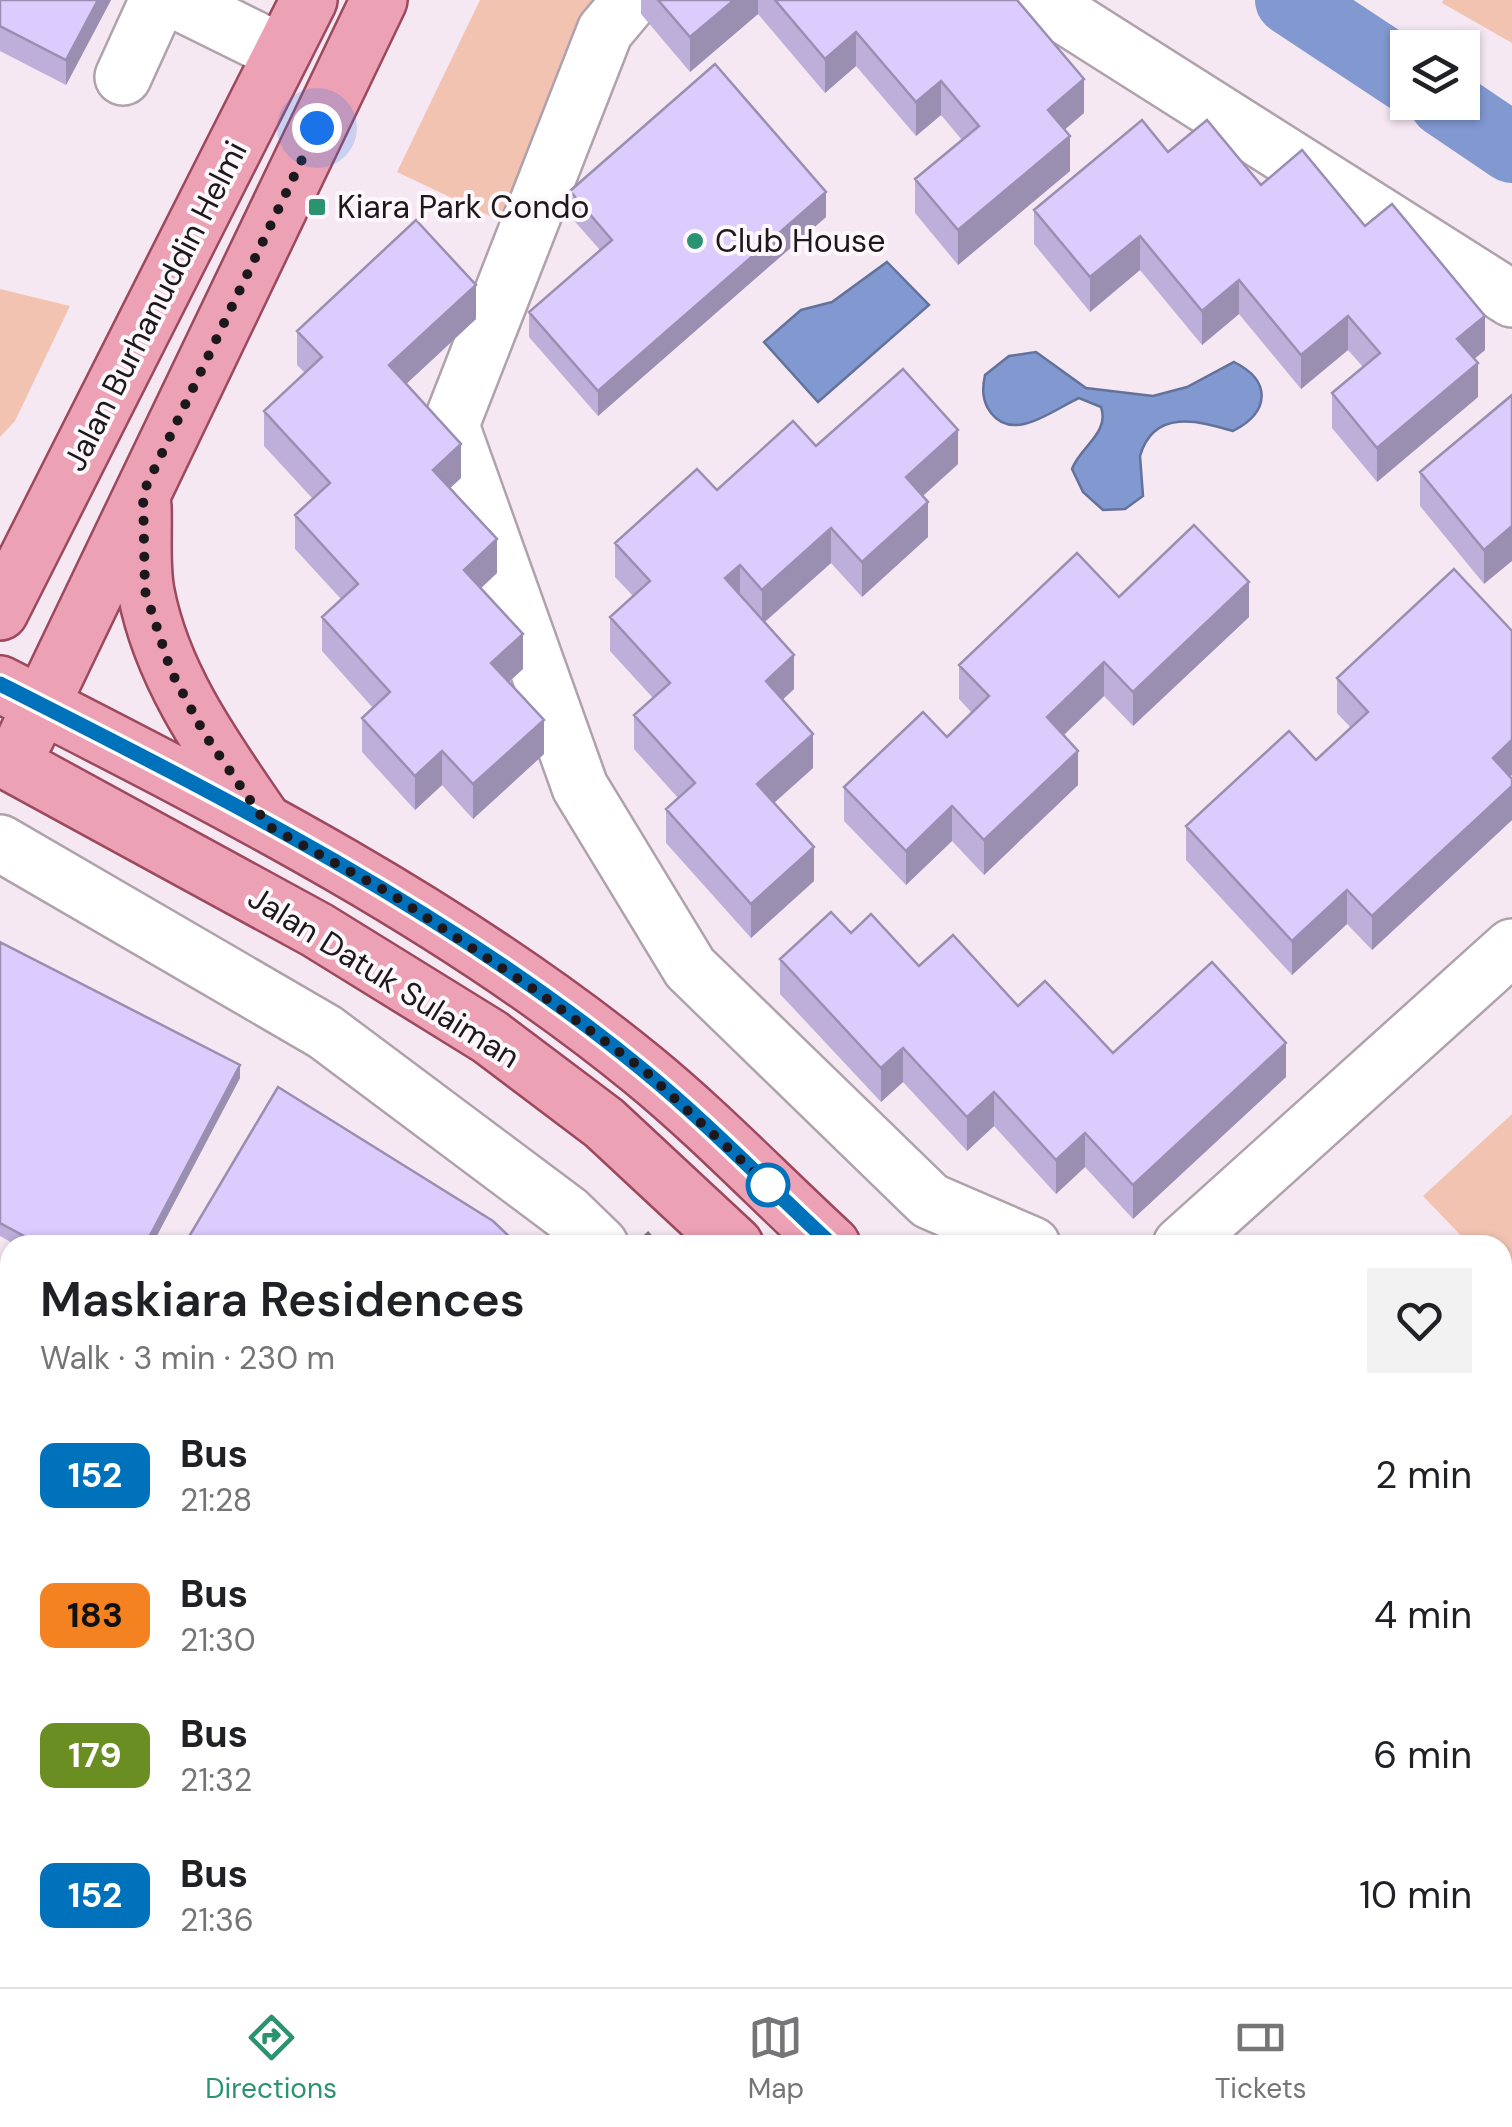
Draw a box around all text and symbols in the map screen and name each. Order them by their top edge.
map controls [1390,30,1480,120]
button: layers [1390,30,1480,120]
your location [292,103,342,153]
street label: Jalan Burhanuddin Helmi [53,134,257,478]
place label: Kiara Park Condo [337,186,590,228]
marker: Kiara Park Condo [306,196,328,218]
place label: Club House [715,220,885,262]
marker: Club House [684,230,706,252]
street label: Jalan Datuk Sulaiman [240,876,528,1078]
unlabelled marker [747,1164,789,1206]
text: Maskiara Residences [40,1268,525,1331]
button: heart [1367,1268,1472,1373]
text: Walk · 3 min · 230 m [40,1337,335,1379]
text: Bus [180,1429,248,1479]
text: 2 min [1375,1450,1472,1500]
text: 152 [68,1452,122,1498]
text: 21:28 [180,1479,252,1521]
text: Bus [180,1569,248,1619]
text: 4 min [1374,1590,1472,1640]
text: 183 [67,1592,123,1638]
text: 21:30 [180,1619,256,1661]
text: Bus [180,1709,248,1759]
text: 6 min [1373,1730,1472,1780]
text: 179 [68,1732,122,1778]
text: 21:32 [180,1759,252,1801]
text: Bus [180,1849,248,1899]
text: 10 min [1359,1870,1472,1920]
text: 152 [68,1872,122,1918]
text: 21:36 [180,1899,254,1941]
tab: Directions [205,2010,337,2107]
tab: Map [748,2010,804,2107]
tab: Tickets [1215,2010,1307,2107]

